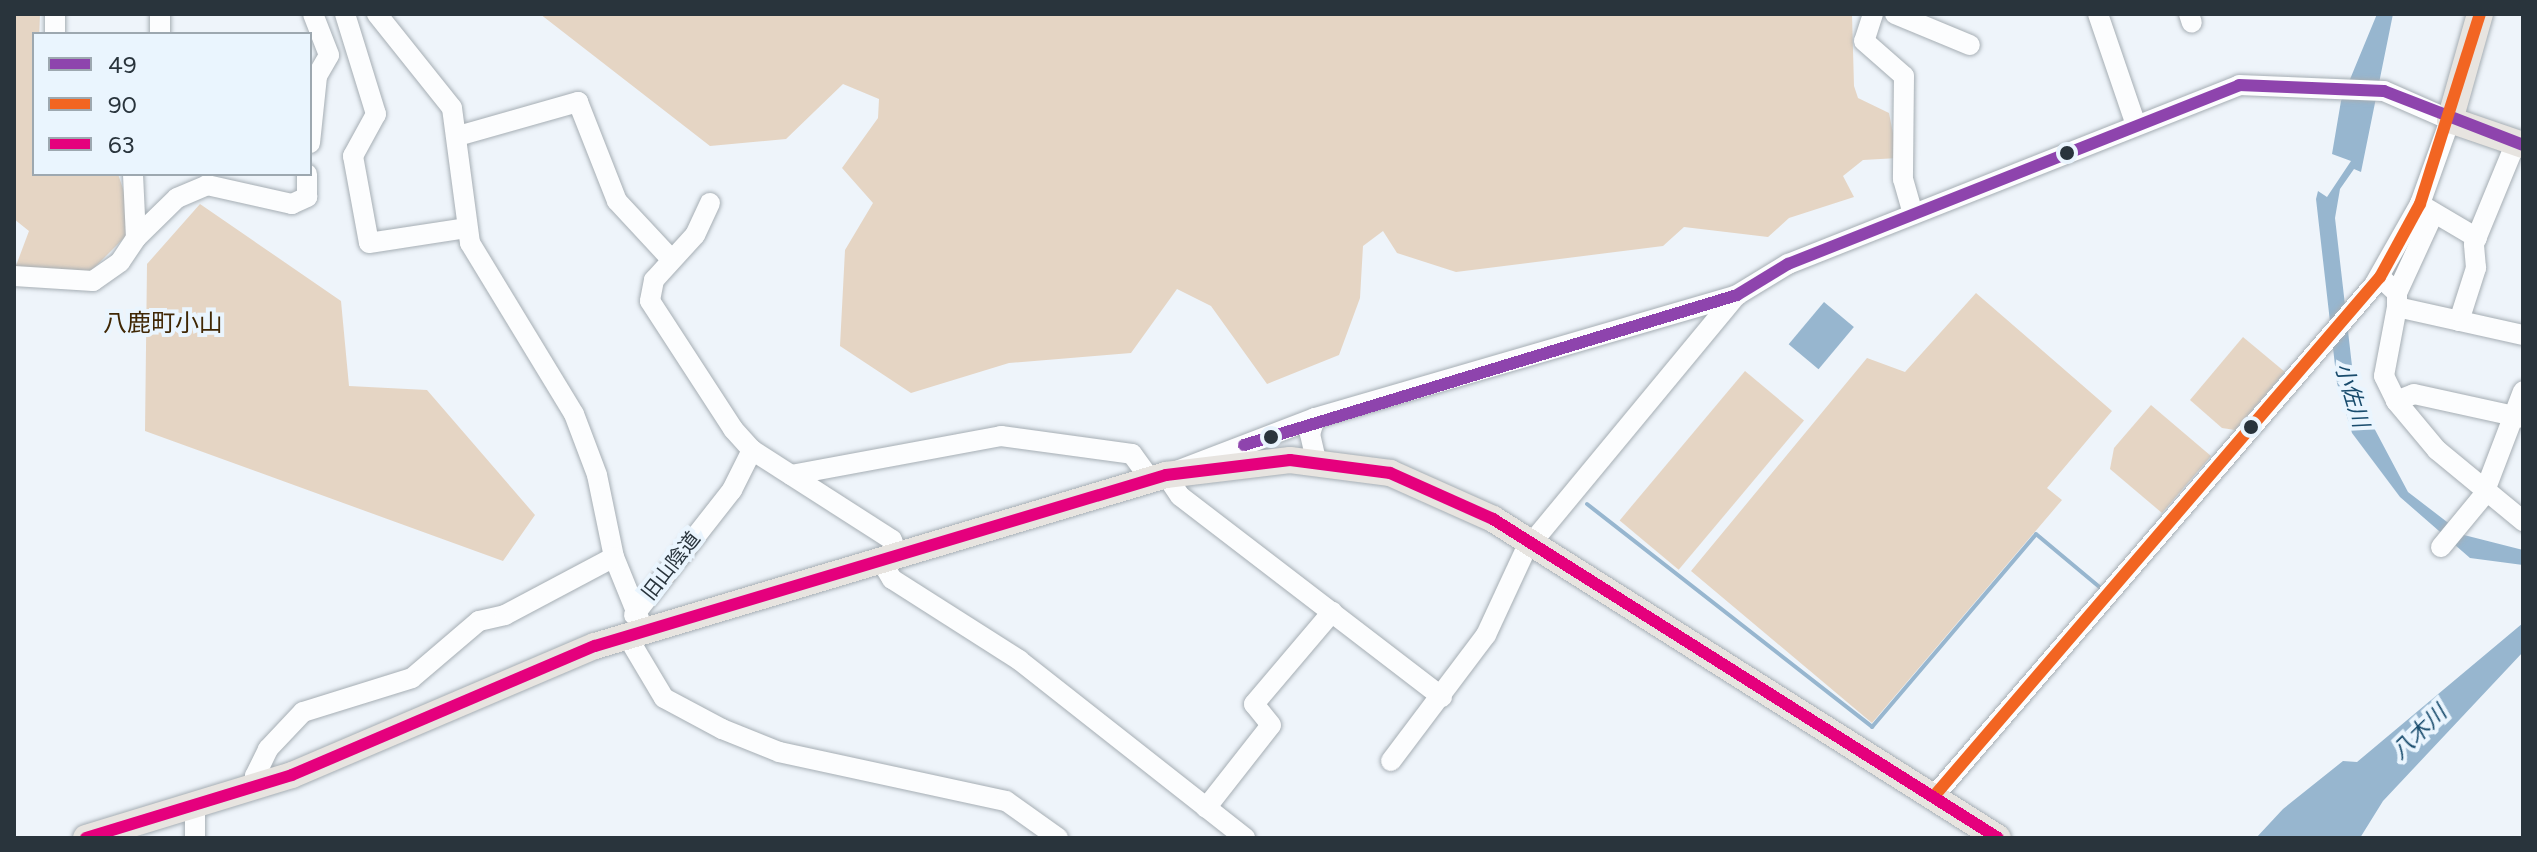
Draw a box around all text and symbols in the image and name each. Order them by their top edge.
legend [32,32,312,176]
text: 49 [108,50,137,79]
text: 90 [108,90,137,119]
text: 63 [108,130,135,159]
unlabelled marker [2059,145,2075,161]
district label: 八鹿町小山 [103,309,223,337]
water label: 小佐川 [2330,360,2374,430]
unlabelled marker [2243,419,2259,435]
unlabelled marker [1263,429,1279,445]
street label: 旧山陰道 [637,527,705,605]
water label: 八木川 [2386,700,2452,764]

